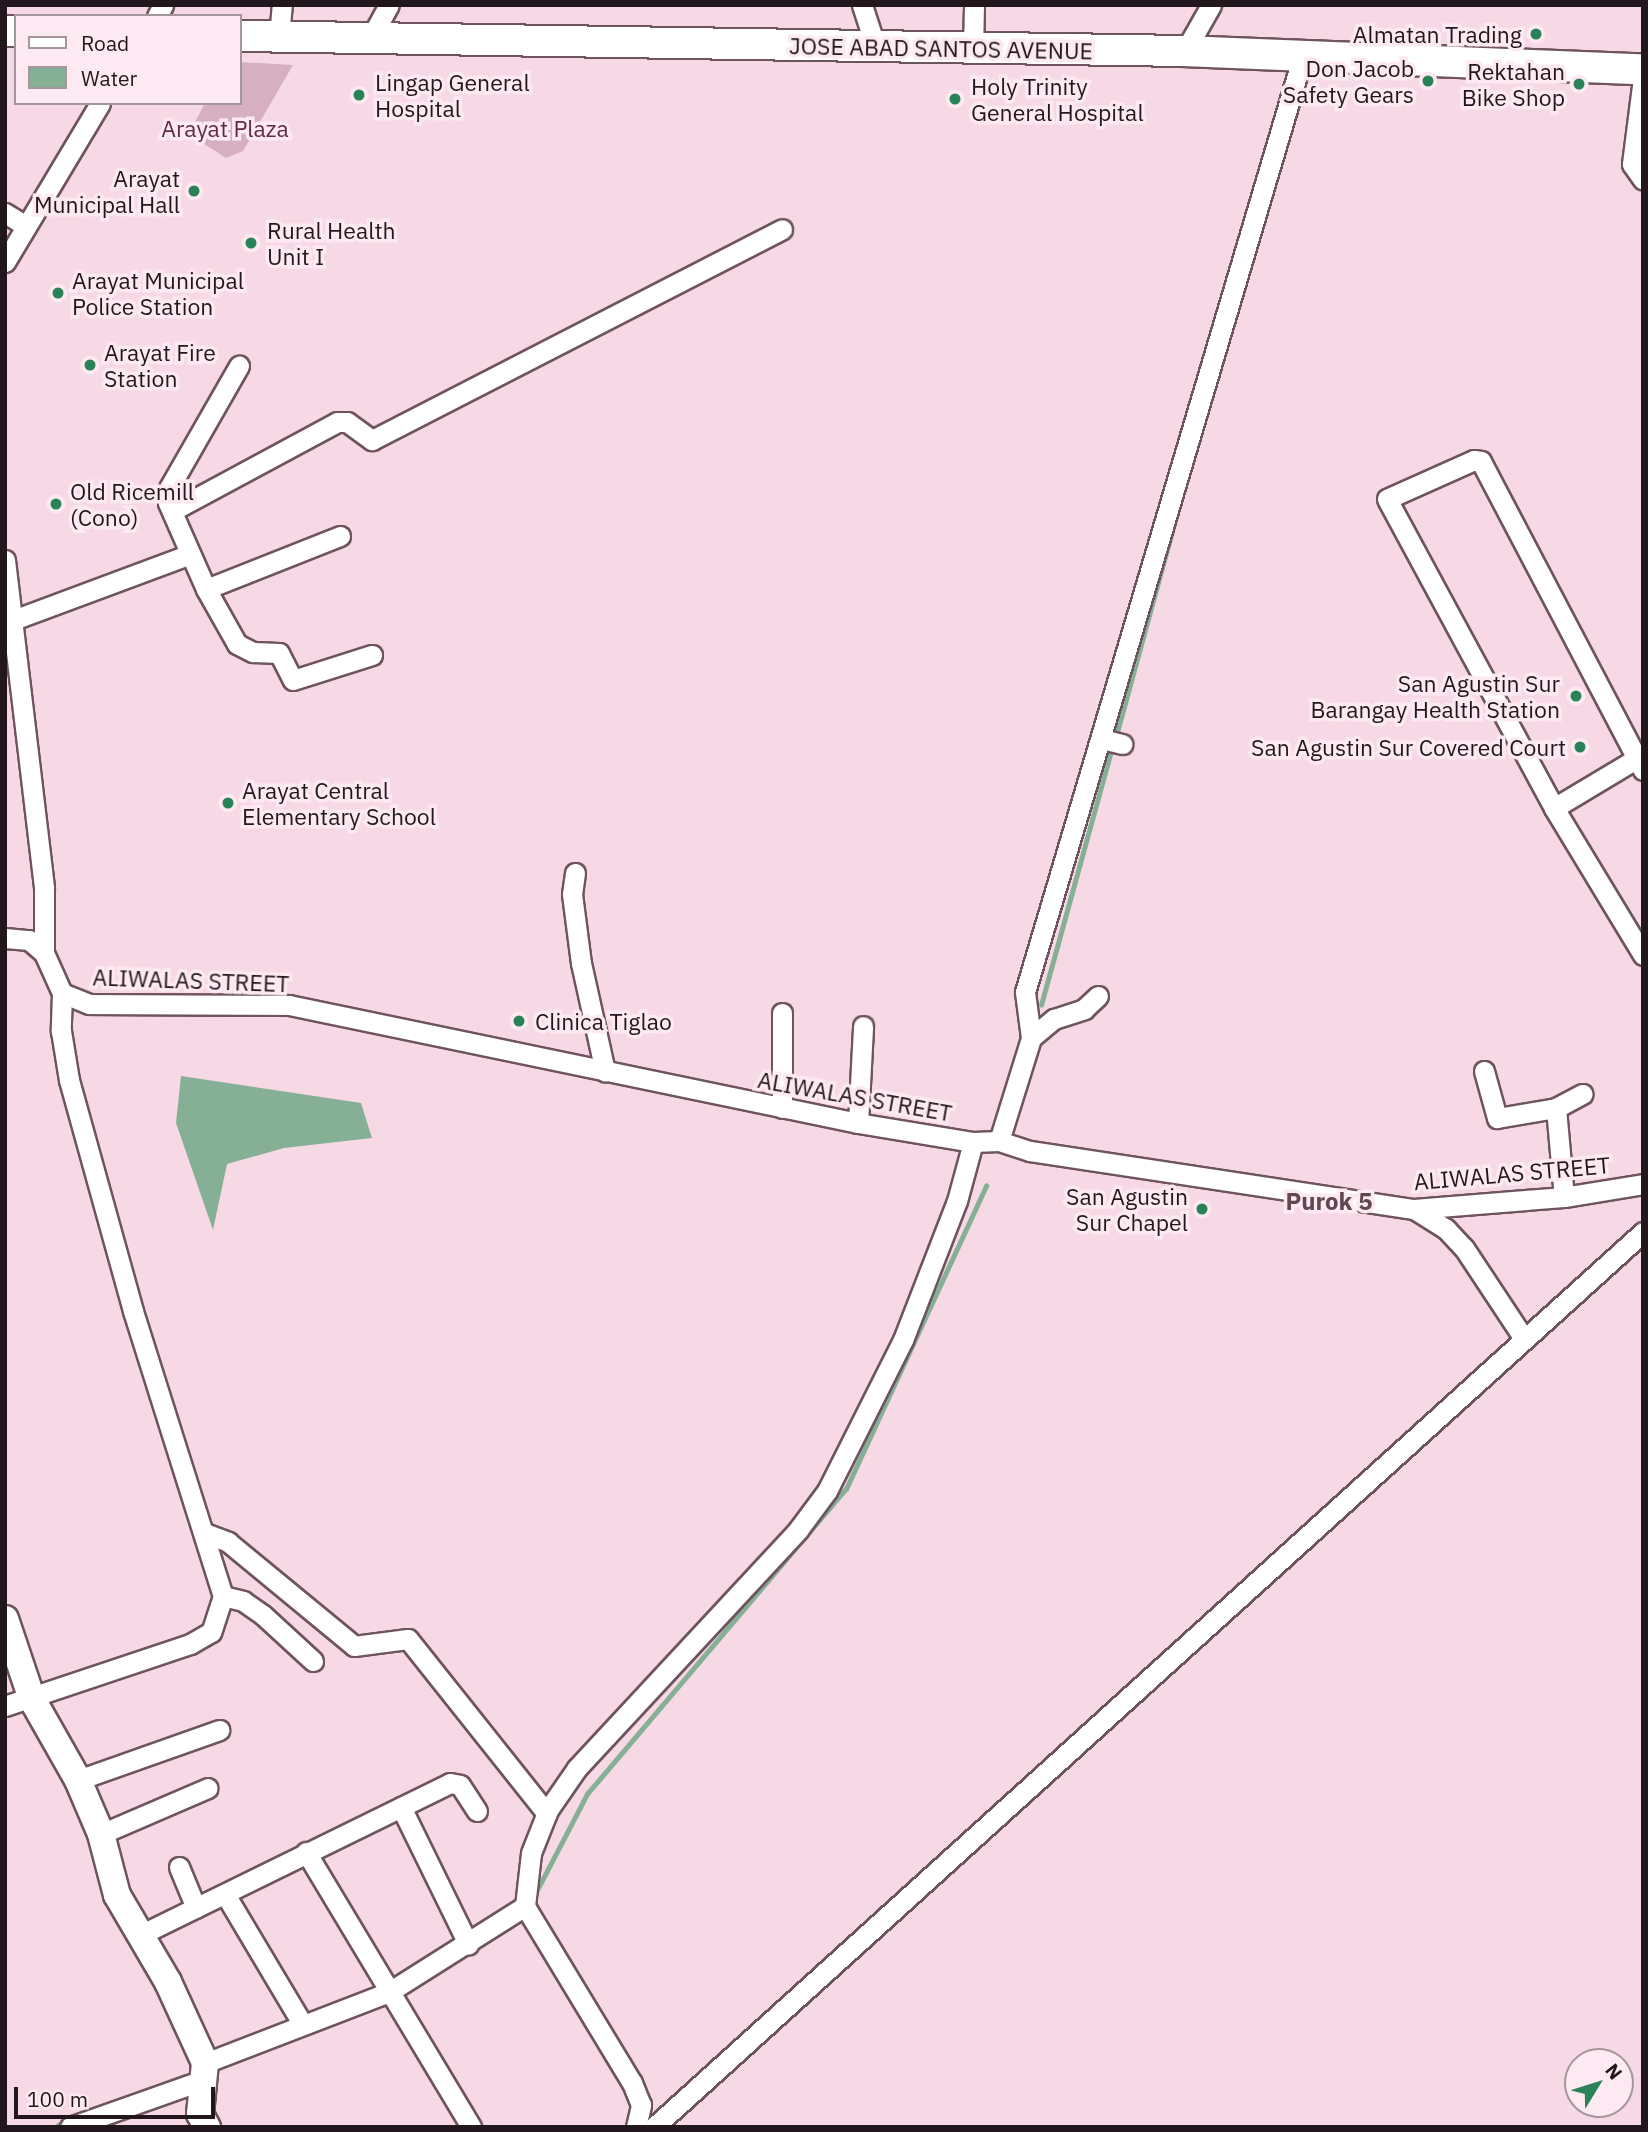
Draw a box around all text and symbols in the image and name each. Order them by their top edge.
legend [14,14,242,105]
place label: Almatan Trading [1353,20,1522,48]
marker: Almatan Trading [1528,26,1544,42]
text: Road [81,29,129,57]
street label: JOSE ABAD SANTOS AVENUE [789,32,1093,64]
place label: Don Jacob Safety Gears [1283,54,1414,108]
place label: Rektahan Bike Shop [1462,57,1565,111]
text: Water [81,64,137,92]
place label: Lingap General Hospital [375,68,530,122]
place label: Holy Trinity General Hospital [971,72,1144,126]
marker: Don Jacob Safety Gears [1420,73,1436,89]
marker: Rektahan Bike Shop [1571,76,1587,92]
marker: Lingap General Hospital [349,85,369,105]
marker: Holy Trinity General Hospital [945,89,965,109]
park label: Arayat Plaza [161,114,289,142]
place label: Arayat Municipal Hall [34,164,180,218]
marker: Arayat Municipal Hall [186,183,202,199]
place label: Rural Health Unit I [267,216,396,270]
marker: Rural Health Unit I [241,233,261,253]
place label: Arayat Municipal Police Station [72,266,244,320]
marker: Arayat Municipal Police Station [50,285,66,301]
place label: Arayat Fire Station [104,338,216,392]
marker: Arayat Fire Station [82,357,98,373]
place label: Old Ricemill (Cono) [70,477,194,531]
marker: Old Ricemill (Cono) [48,496,64,512]
place label: San Agustin Sur Barangay Health Station [1310,669,1560,723]
marker: San Agustin Sur Barangay Health Station [1566,686,1586,706]
place label: San Agustin Sur Covered Court [1251,733,1566,761]
marker: San Agustin Sur Covered Court [1572,739,1588,755]
place label: Arayat Central Elementary School [242,776,436,830]
marker: Arayat Central Elementary School [220,795,236,811]
street label: ALIWALAS STREET [92,963,290,997]
place label: Clinica Tiglao [535,1007,672,1035]
marker: Clinica Tiglao [509,1011,529,1031]
street label: ALIWALAS STREET [756,1065,954,1127]
street label: ALIWALAS STREET [1413,1151,1611,1195]
place label: San Agustin Sur Chapel [1066,1182,1188,1236]
district label: Purok 5 [1285,1188,1373,1216]
marker: San Agustin Sur Chapel [1194,1201,1210,1217]
north arrow [1564,2048,1634,2118]
text: N [1600,2058,1628,2084]
scale bar [18,2072,219,2116]
text: 100 m [27,2085,88,2113]

